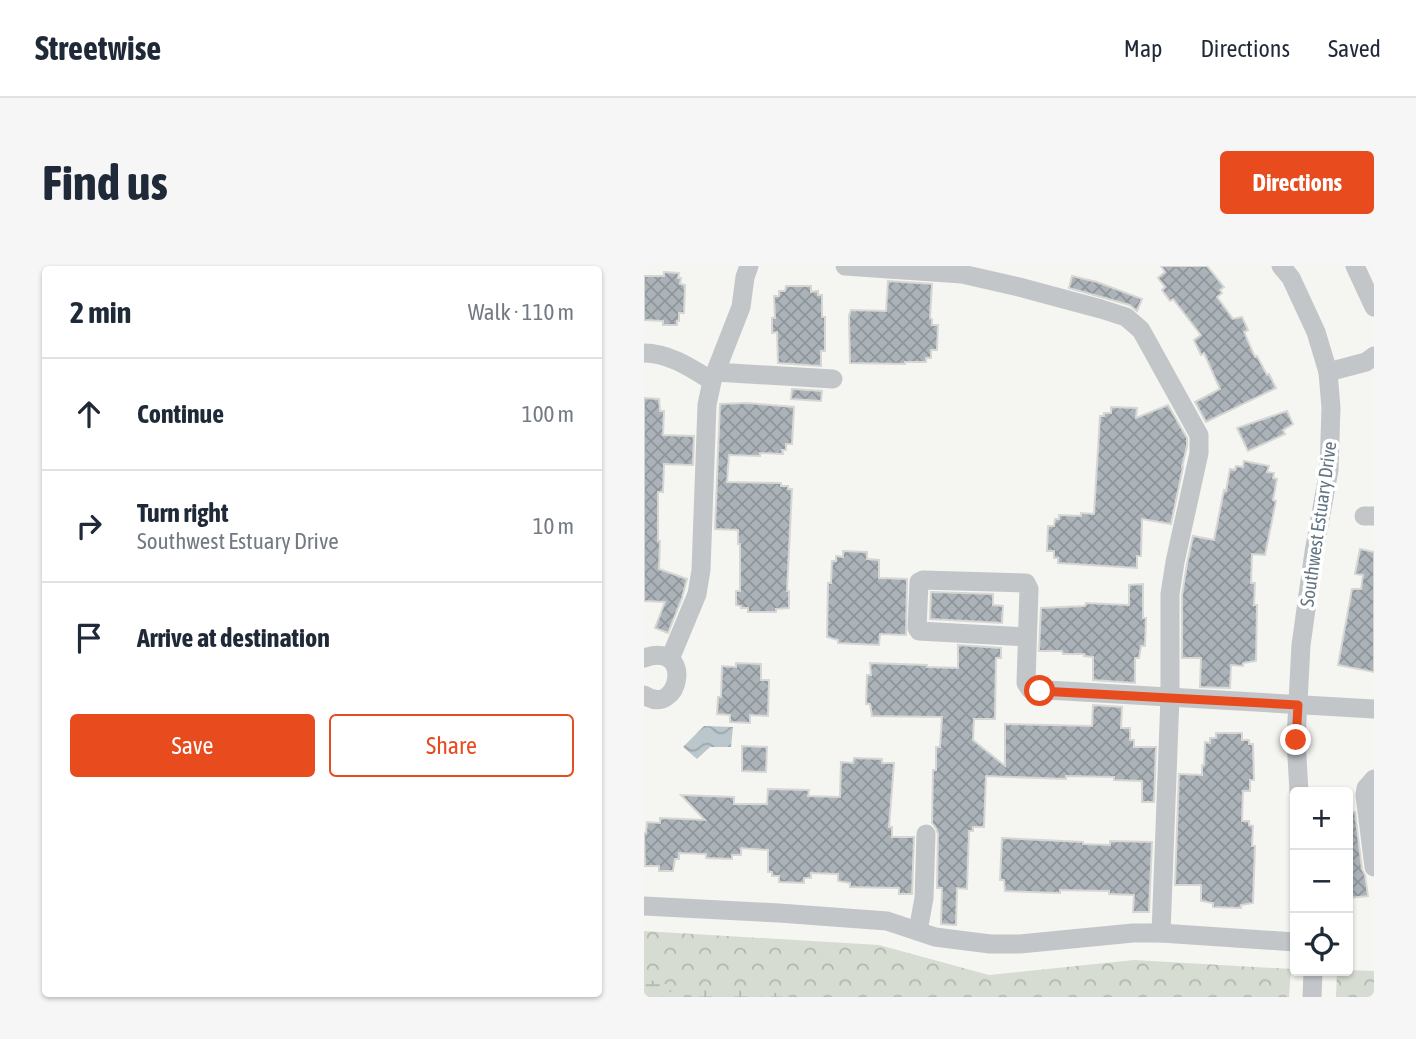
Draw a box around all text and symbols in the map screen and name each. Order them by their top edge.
text: Streetwise [35,29,161,67]
text: Map [1124,35,1162,62]
text: Directions [1200,35,1290,62]
text: Saved [1328,35,1381,62]
button: Directions [1220,151,1374,214]
text: Find us [42,154,168,210]
text: 2 min [70,295,131,329]
text: Walk · 110 m [468,299,574,325]
icon: ahead [70,395,108,433]
text: Continue [137,399,224,429]
text: 100 m [522,401,574,427]
street label: Southwest Estuary Drive [1296,440,1340,608]
text: Turn right [137,498,228,528]
icon: right [70,507,108,545]
text: 10 m [533,513,574,539]
text: Southwest Estuary Drive [137,528,339,554]
icon: arrive [70,619,108,657]
text: Arrive at destination [137,623,330,653]
route start [1024,675,1055,706]
button: Save [70,714,315,777]
button: Share [329,714,574,777]
route end [1280,724,1311,755]
map controls [1290,787,1353,976]
button: + [1290,787,1353,850]
button: − [1290,850,1353,913]
button: locate [1290,913,1353,976]

